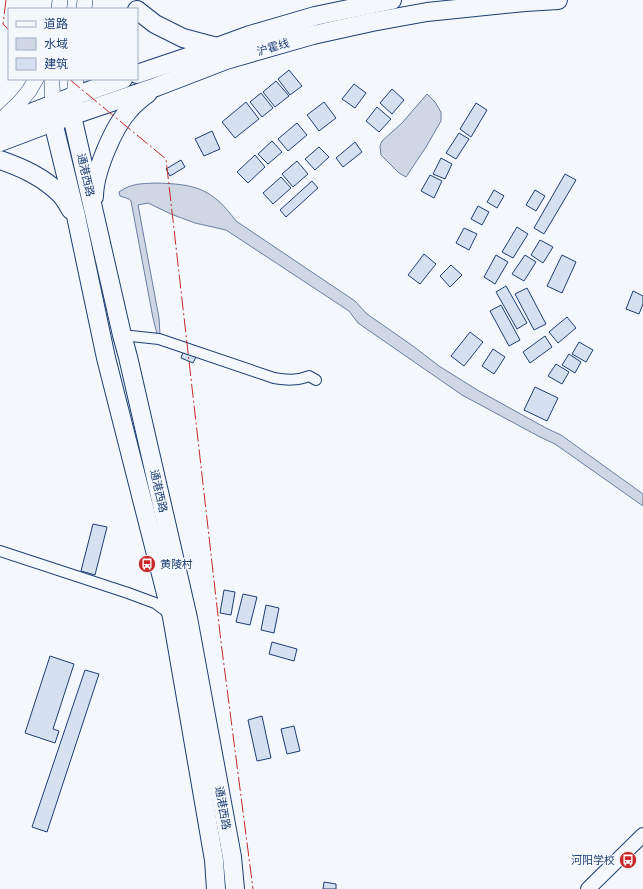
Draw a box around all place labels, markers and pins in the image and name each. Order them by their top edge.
bus stop icon: 黄陵村 [137,554,157,574]
place label: 黄陵村 [160,558,193,571]
bus stop icon: 河阳学校 [618,850,638,870]
place label: 河阳学校 [571,854,615,867]

